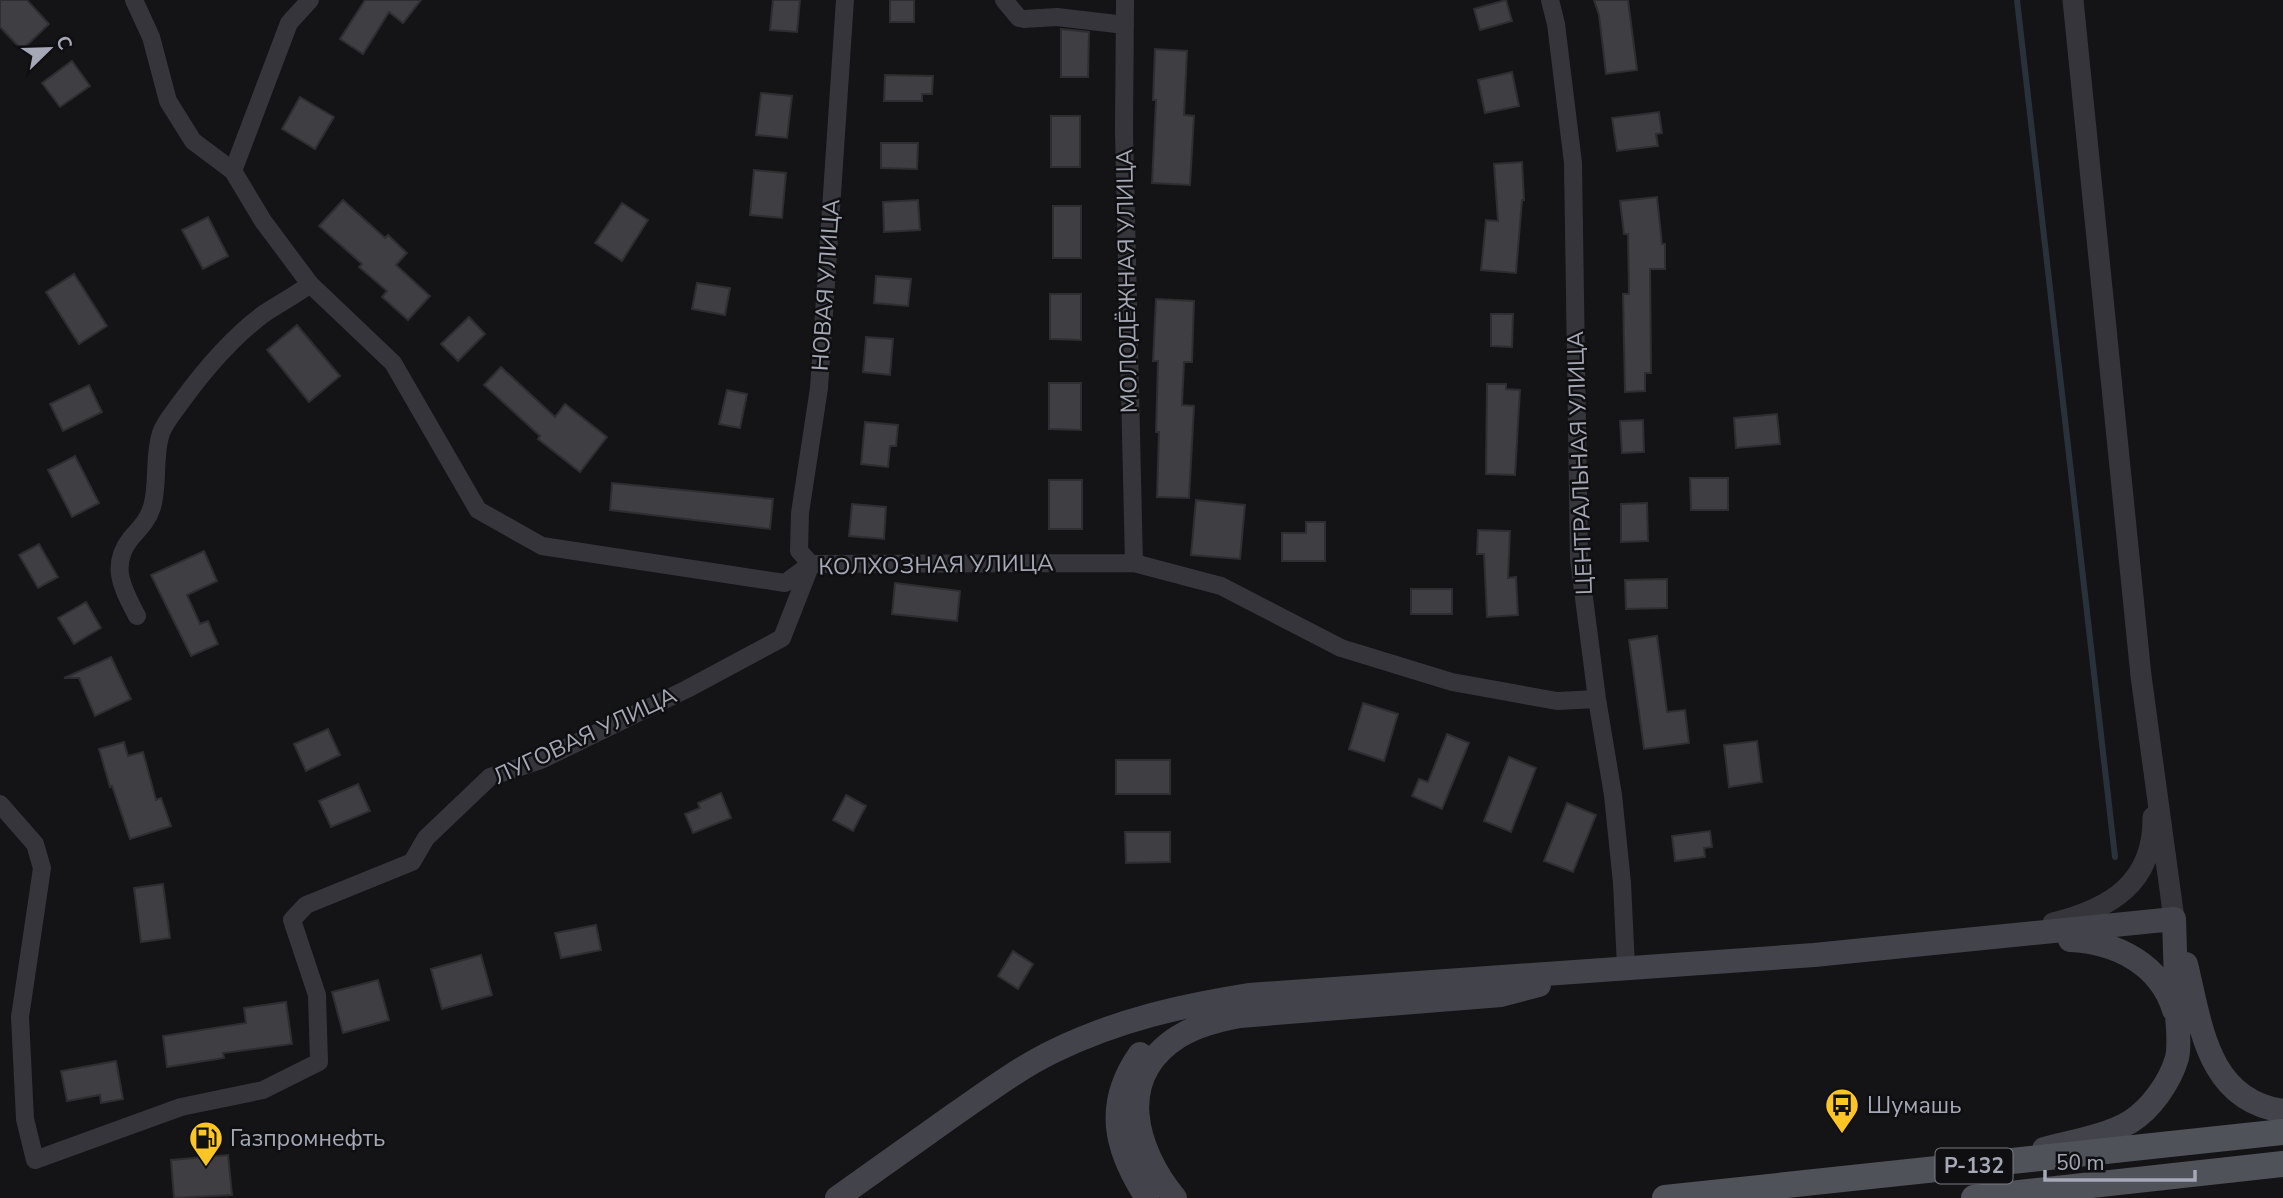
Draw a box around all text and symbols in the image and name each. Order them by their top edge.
north arrow [14,14,84,84]
text: С [49,32,78,54]
street label: МОЛОДЁЖНАЯ УЛИЦА [1109,148,1145,414]
street label: НОВАЯ УЛИЦА [805,198,847,372]
street label: ЦЕНТРАЛЬНАЯ УЛИЦА [1560,330,1600,596]
street label: КОЛХОЗНАЯ УЛИЦА [818,547,1054,583]
street label: ЛУГОВАЯ УЛИЦА [488,680,682,792]
bus stop icon: Шумашь [1823,1086,1861,1135]
place label: Шумашь [1867,1090,1962,1121]
fuel station icon: Газпромнефть [187,1119,225,1168]
place label: Газпромнефть [230,1123,385,1154]
scale bar [2045,1138,2196,1182]
road number: Р-132 [1936,1148,2012,1184]
text: 50 m [2056,1149,2105,1177]

